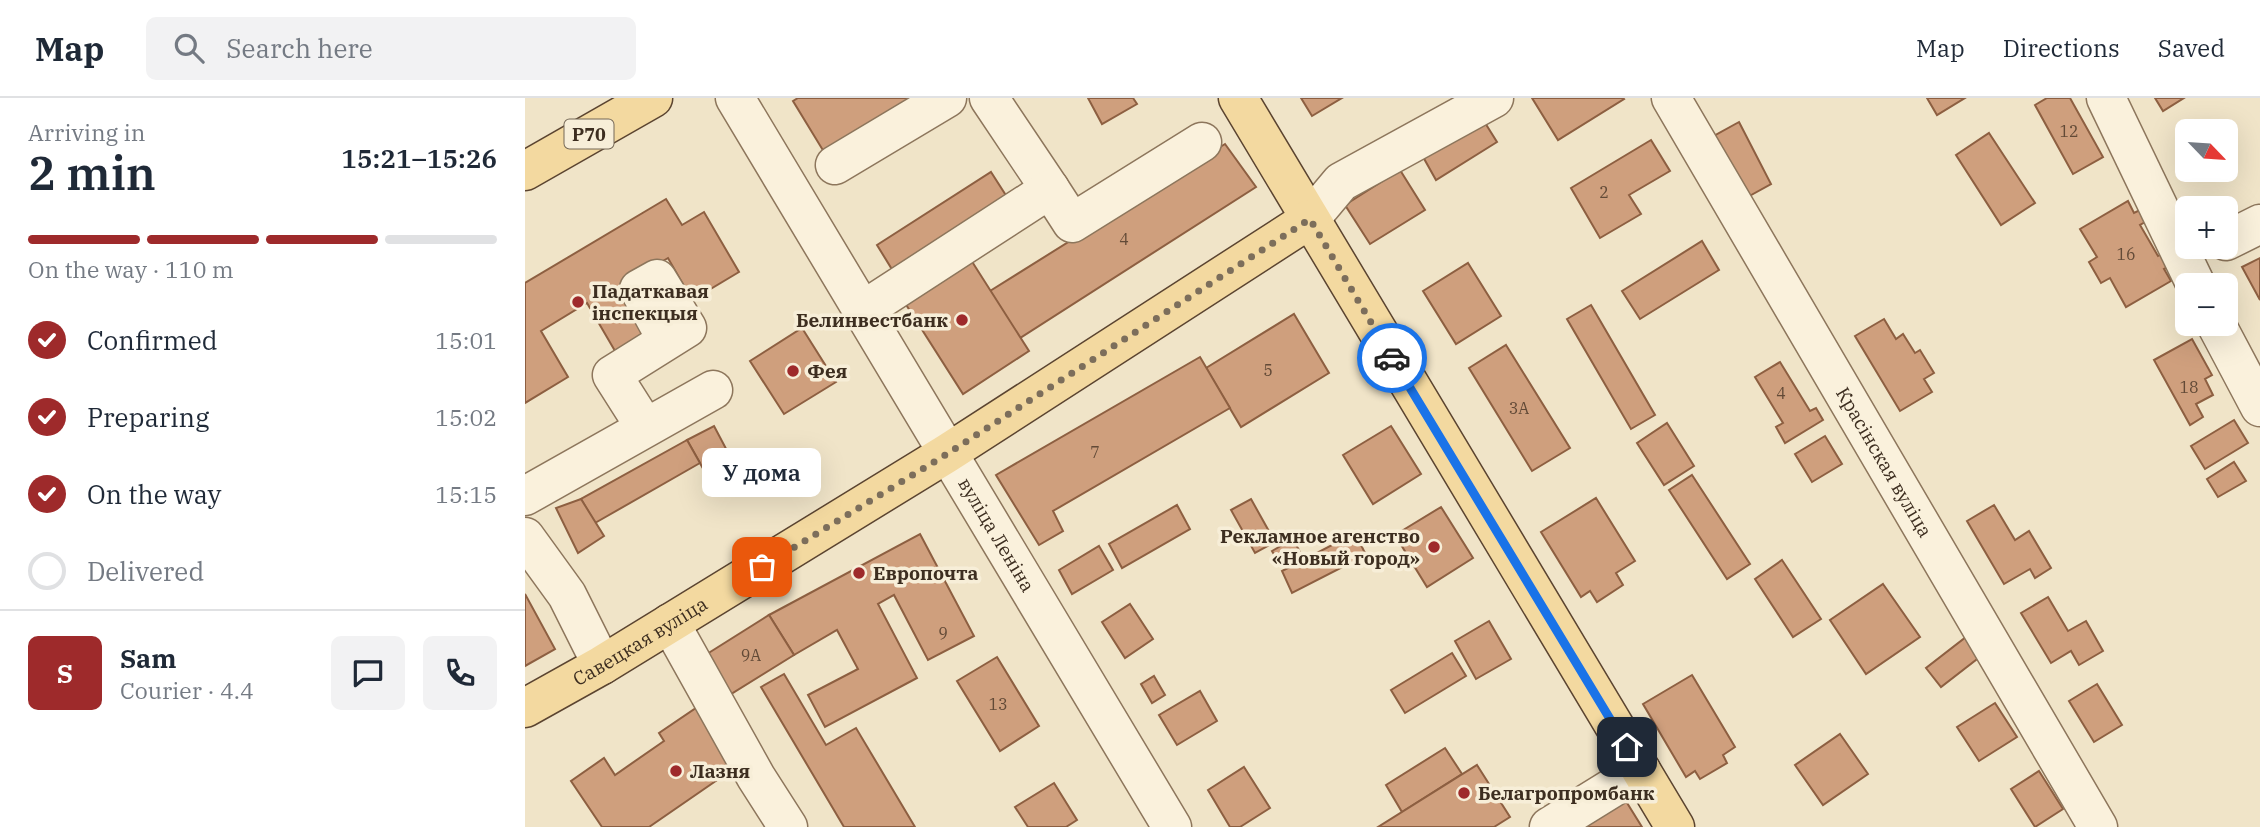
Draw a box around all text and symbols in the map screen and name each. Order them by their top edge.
search box [146,17,636,80]
text: Map [35,27,104,70]
icon: search [170,29,208,67]
text: Search here [226,31,373,65]
text: Map [1916,32,1965,64]
text: Directions [2003,32,2120,64]
text: Saved [2158,32,2225,64]
text: Arriving in [28,117,145,147]
north arrow [2175,119,2238,182]
map controls [2175,119,2238,336]
road number: Р70 [565,120,613,149]
house number: 12 [2059,121,2079,141]
text: 15:21–15:26 [341,141,497,175]
text: 2 min [28,143,156,203]
house number: 2 [1599,182,1609,202]
button: + [2175,196,2238,259]
house number: 4 [1119,229,1129,249]
house number: 16 [2116,244,2136,264]
text: On the way · 110 m [28,254,234,284]
button: − [2175,273,2238,336]
place label: Падаткавая інспекцыя [592,279,709,325]
marker: Падаткавая інспекцыя [570,294,586,310]
place label: Белинвестбанк [796,308,948,332]
marker: Белинвестбанк [954,312,970,328]
icon: check [28,321,66,359]
text: Confirmed [87,323,218,357]
courier [1357,323,1427,393]
text: 15:01 [435,325,497,355]
icon: car [1373,339,1411,377]
place label: Фея [807,359,847,383]
house number: 5 [1263,360,1273,380]
marker: Фея [785,363,801,379]
house number: 18 [2179,377,2199,397]
house number: 4 [1776,383,1786,403]
street label: Красінская вуліца [1831,383,1938,542]
icon: check [28,398,66,436]
house number: 3А [1509,398,1529,418]
text: Preparing [87,400,209,434]
text: 15:02 [435,402,497,432]
house number: 7 [1090,442,1100,462]
callout: У дома [702,448,821,497]
text: У дома [722,457,801,487]
street label: вуліца Леніна [953,473,1040,596]
icon: check [28,475,66,513]
text: On the way [87,477,221,511]
text: 15:15 [435,479,497,509]
place label: Рекламное агенство «Новый город» [1220,524,1420,570]
pin [732,537,792,597]
marker: Рекламное агенство «Новый город» [1426,539,1442,555]
icon: bag [743,548,781,586]
text: Delivered [87,554,204,588]
place label: Европочта [873,561,979,585]
marker: Европочта [851,565,867,581]
street label: Савецкая вуліца [568,591,712,691]
house number: 9 [938,623,948,643]
button: chat [331,636,405,710]
button: phone [423,636,497,710]
text: Sam [120,641,176,675]
house number: 9А [741,645,761,665]
text: S [57,656,73,690]
text: Courier · 4.4 [120,675,254,705]
house number: 13 [988,694,1008,714]
pin [1597,717,1657,777]
icon: home [1608,728,1646,766]
place label: Лазня [690,759,750,783]
marker: Лазня [668,763,684,779]
place label: Белагропромбанк [1478,781,1655,805]
marker: Белагропромбанк [1456,785,1472,801]

